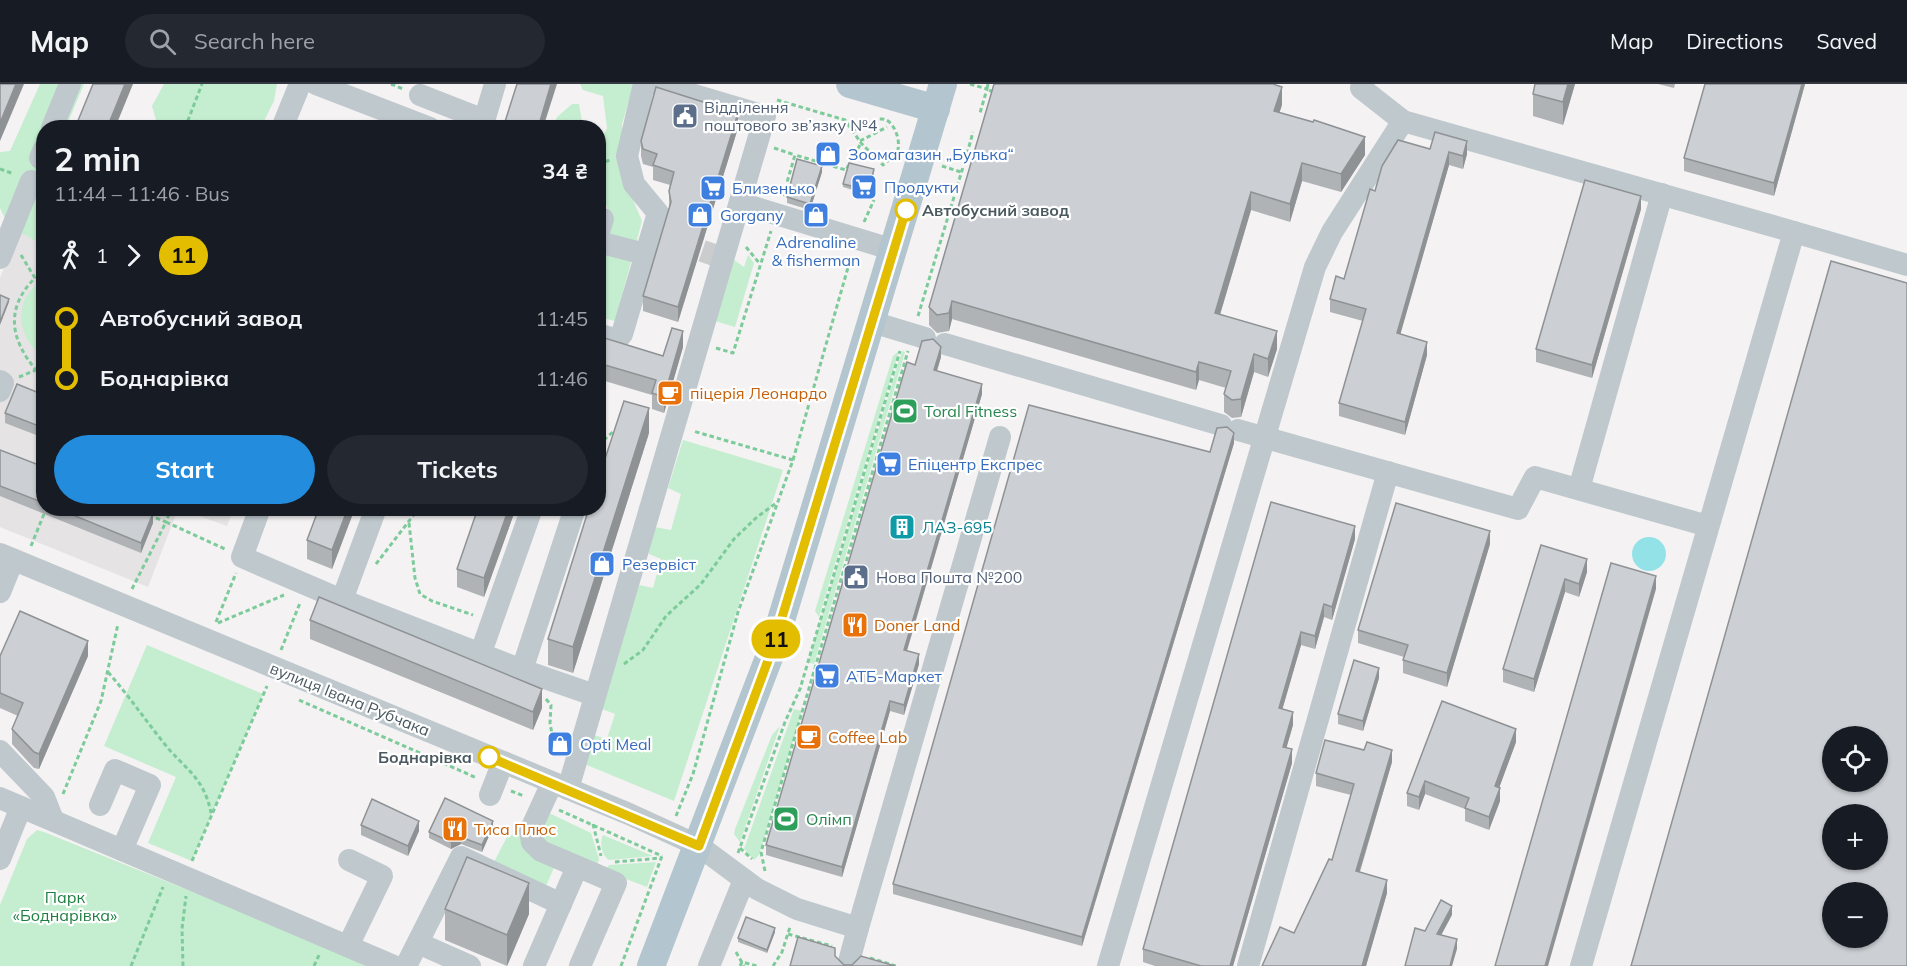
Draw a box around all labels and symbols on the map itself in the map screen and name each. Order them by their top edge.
place label: Відділення поштового зв’язку №4 [704,97,878,135]
public building icon: Відділення поштового зв’язку №4 [670,101,700,131]
shop icon: Зоомагазин „Булька“ [813,139,843,169]
place label: Зоомагазин „Булька“ [848,144,1014,164]
supermarket icon: Продукти [849,172,879,202]
supermarket icon: Близенько [698,173,728,203]
place label: Продукти [884,177,959,197]
place label: Близенько [732,178,815,198]
marker: Автобусний завод [895,199,917,221]
shop icon: Gorgany [685,200,715,230]
shop icon: Adrenaline & fisherman [801,200,831,230]
place label: Автобусний завод [922,200,1069,220]
place label: Gorgany [720,205,784,225]
place label: Adrenaline & fisherman [772,232,860,270]
cafe icon: піцерія Леонардо [655,378,685,408]
place label: піцерія Леонардо [690,383,827,403]
sports icon: Toral Fitness [890,396,920,426]
place label: Toral Fitness [924,401,1017,421]
supermarket icon: Епіцентр Експрес [874,449,904,479]
place label: Епіцентр Експрес [908,454,1043,474]
building icon: ЛАЗ-695 [887,512,917,542]
place label: ЛАЗ-695 [922,517,992,537]
shop icon: Резервіст [587,549,617,579]
place label: Резервіст [622,554,697,574]
public building icon: Нова Пошта №200 [841,562,871,592]
place label: Нова Пошта №200 [876,567,1022,587]
restaurant icon: Doner Land [840,610,870,640]
place label: Doner Land [874,615,960,635]
line badge: 11 [749,620,803,658]
street label: вулиця Івана Рубчака [267,658,433,740]
supermarket icon: АТБ-Маркет [812,661,842,691]
place label: АТБ-Маркет [846,666,943,686]
cafe icon: Coffee Lab [794,722,824,752]
place label: Coffee Lab [828,727,907,747]
shop icon: Opti Meal [545,729,575,759]
place label: Opti Meal [580,734,651,754]
marker: Боднарівка [478,746,500,768]
place label: Боднарівка [378,747,472,767]
sports icon: Олімп [771,804,801,834]
place label: Олімп [806,809,852,829]
restaurant icon: Тиса Плюс [440,814,470,844]
place label: Тиса Плюс [474,819,556,839]
park label: Парк «Боднарівка» [13,887,117,925]

